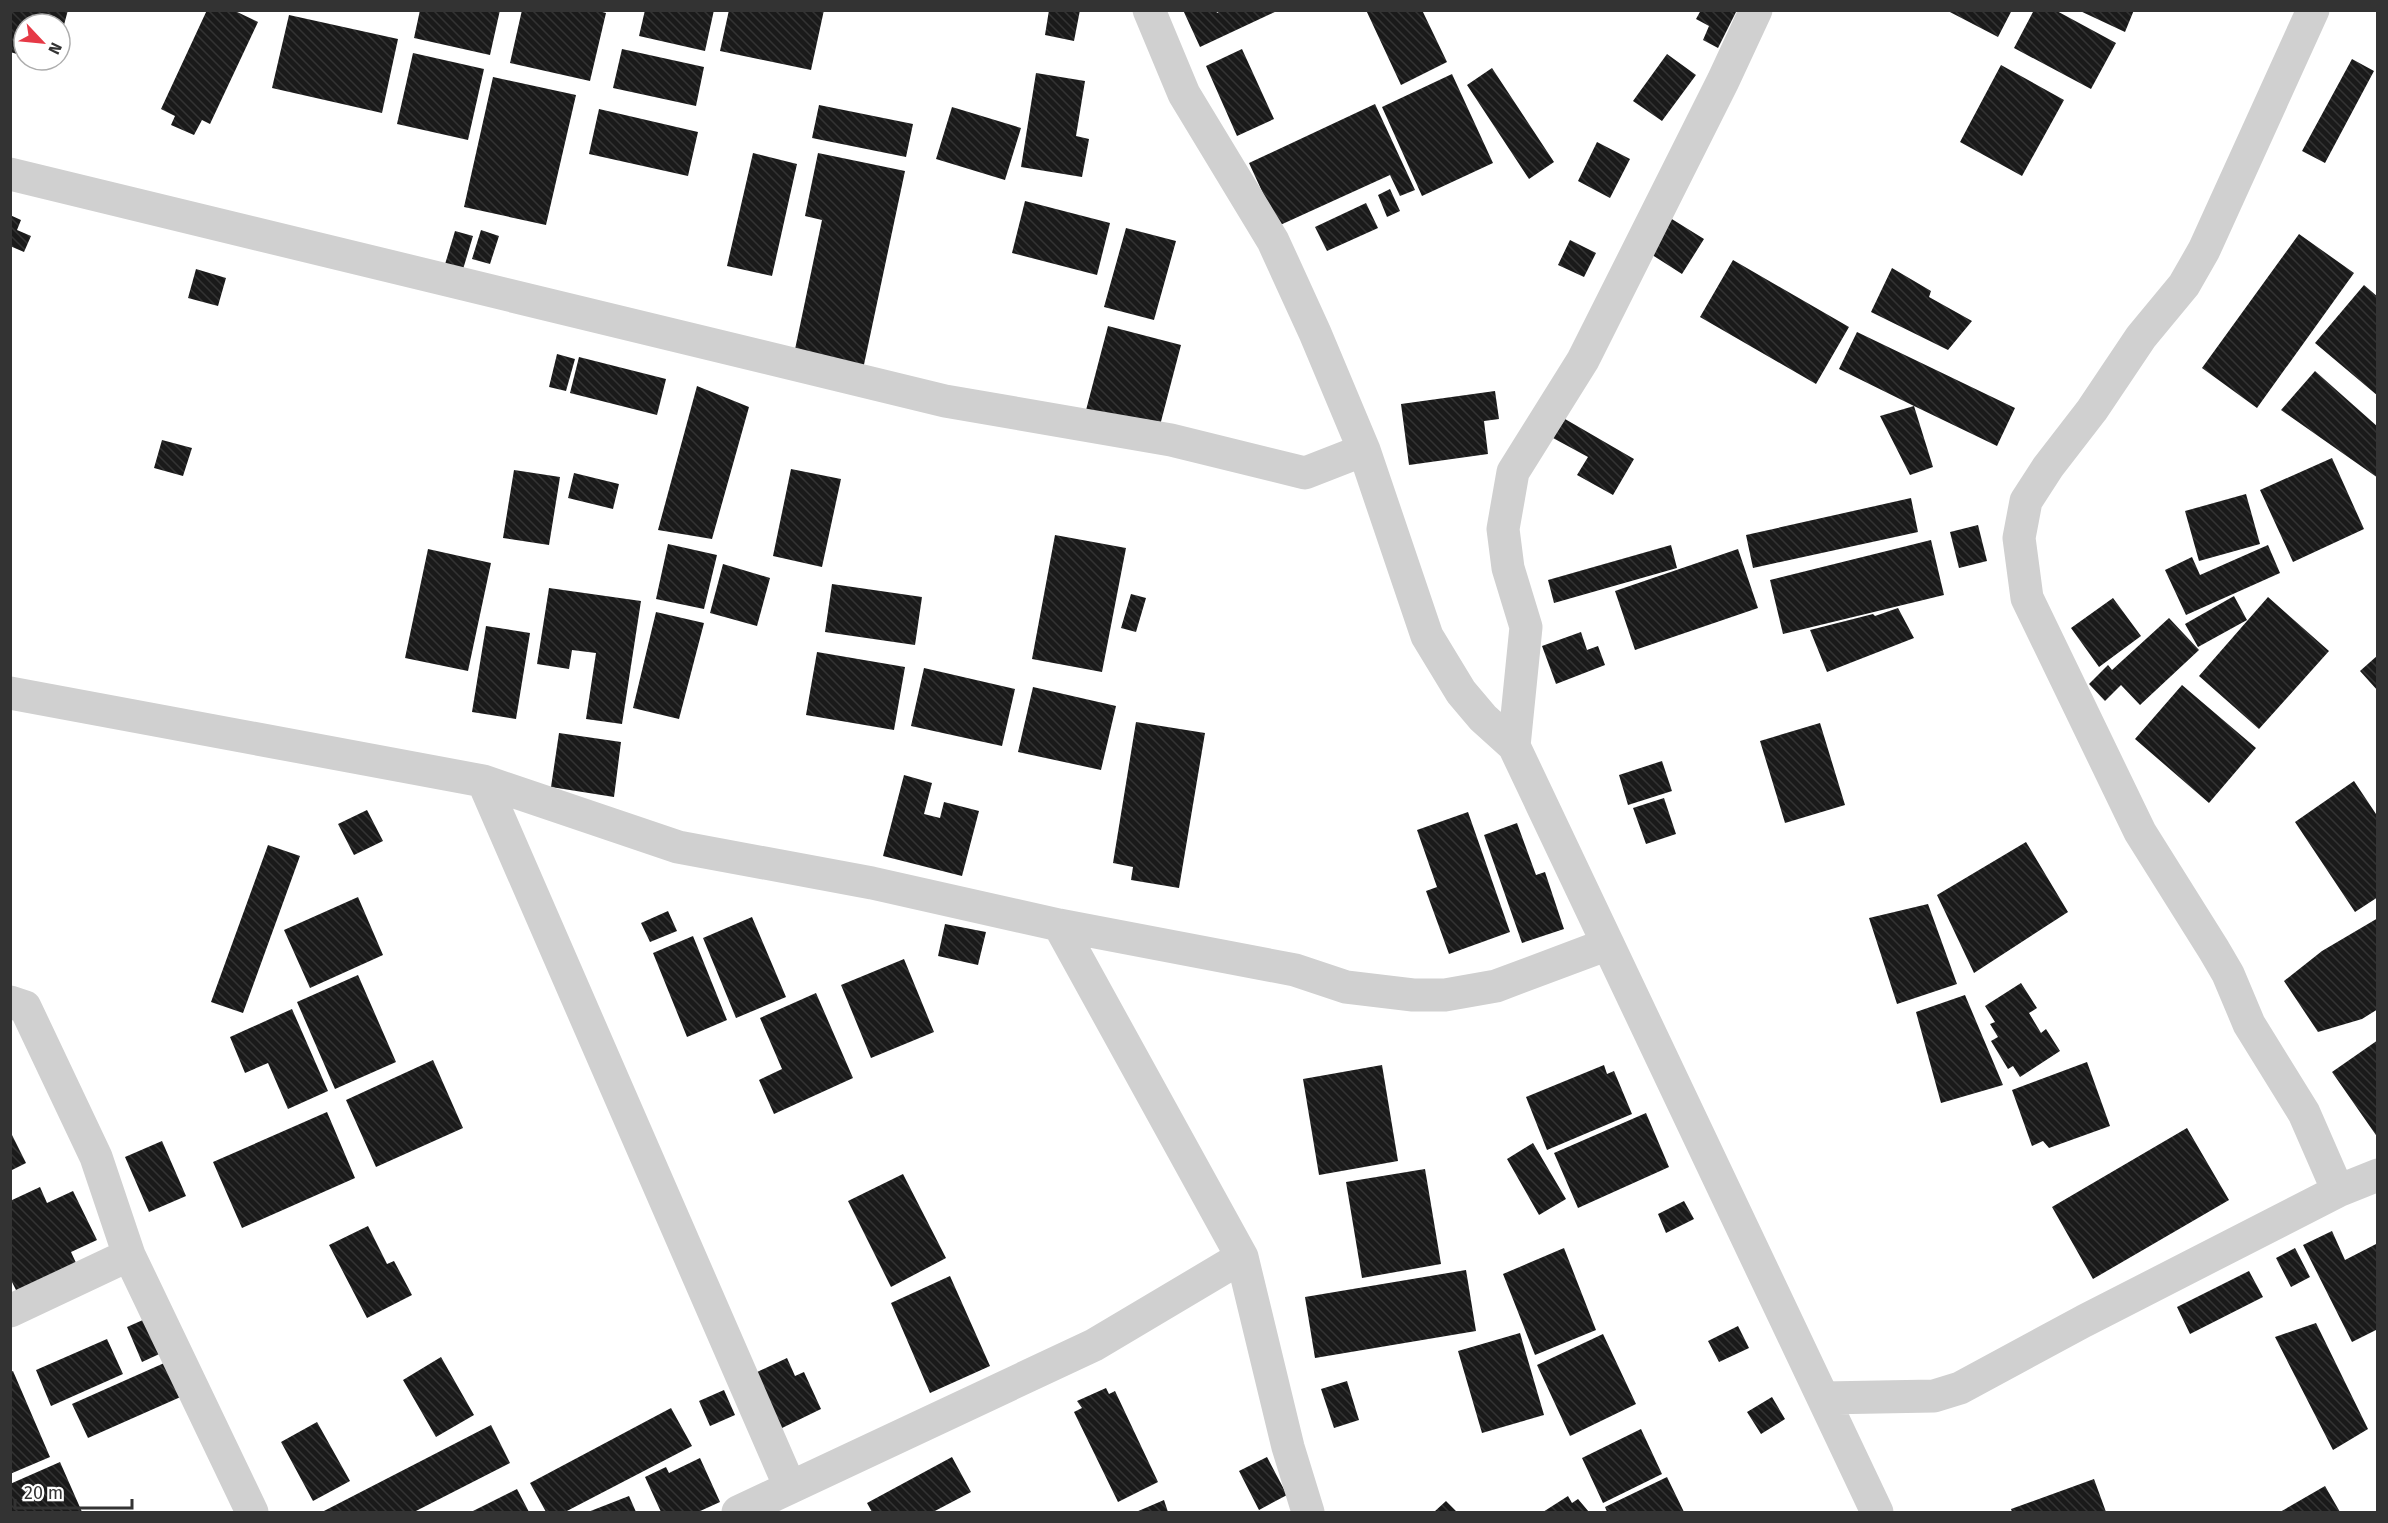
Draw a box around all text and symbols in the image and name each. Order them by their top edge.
north arrow [12,12,72,72]
text: N [44,39,66,57]
scale bar [15,1472,132,1510]
text: 20 m [24,1482,63,1504]

